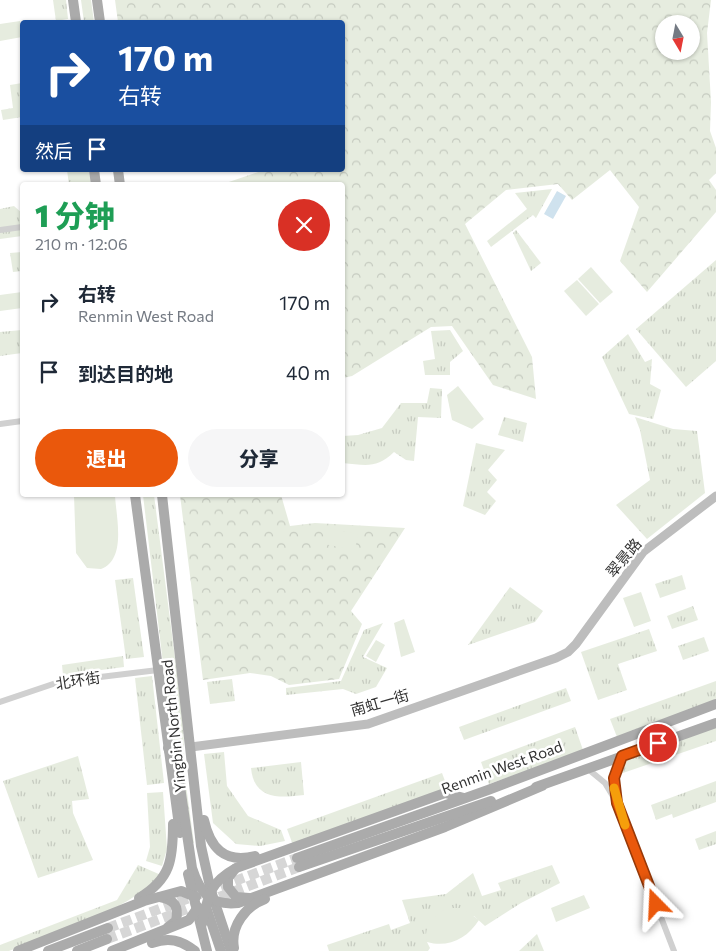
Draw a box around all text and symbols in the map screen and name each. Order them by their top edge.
north arrow [655,15,700,60]
map controls [655,15,700,60]
text: 170 m [118,35,213,78]
icon: right [35,40,100,105]
text: 右转 [118,82,162,109]
icon: arrive [83,135,111,163]
text: 然后 [35,139,73,162]
text: 1 分钟 [35,196,115,233]
button: close [278,199,330,251]
text: 210 m · 12:06 [35,234,128,253]
text: 右转 [78,282,116,305]
icon: right [35,288,63,316]
text: 170 m [279,291,330,314]
text: Renmin West Road [78,306,214,325]
icon: arrive [35,358,63,386]
text: 40 m [286,361,330,384]
text: 到达目的地 [78,362,173,385]
button: 退出 [35,429,178,487]
button: 分享 [188,429,330,487]
street label: 翠景路 [602,534,645,580]
street label: Yingbin North Road [157,659,189,793]
street label: 北环街 [54,668,101,692]
street label: 南虹一街 [348,685,411,719]
pin [637,722,679,764]
icon: arrive [644,729,672,757]
street label: Renmin West Road [439,737,565,797]
position arrow [629,877,681,929]

